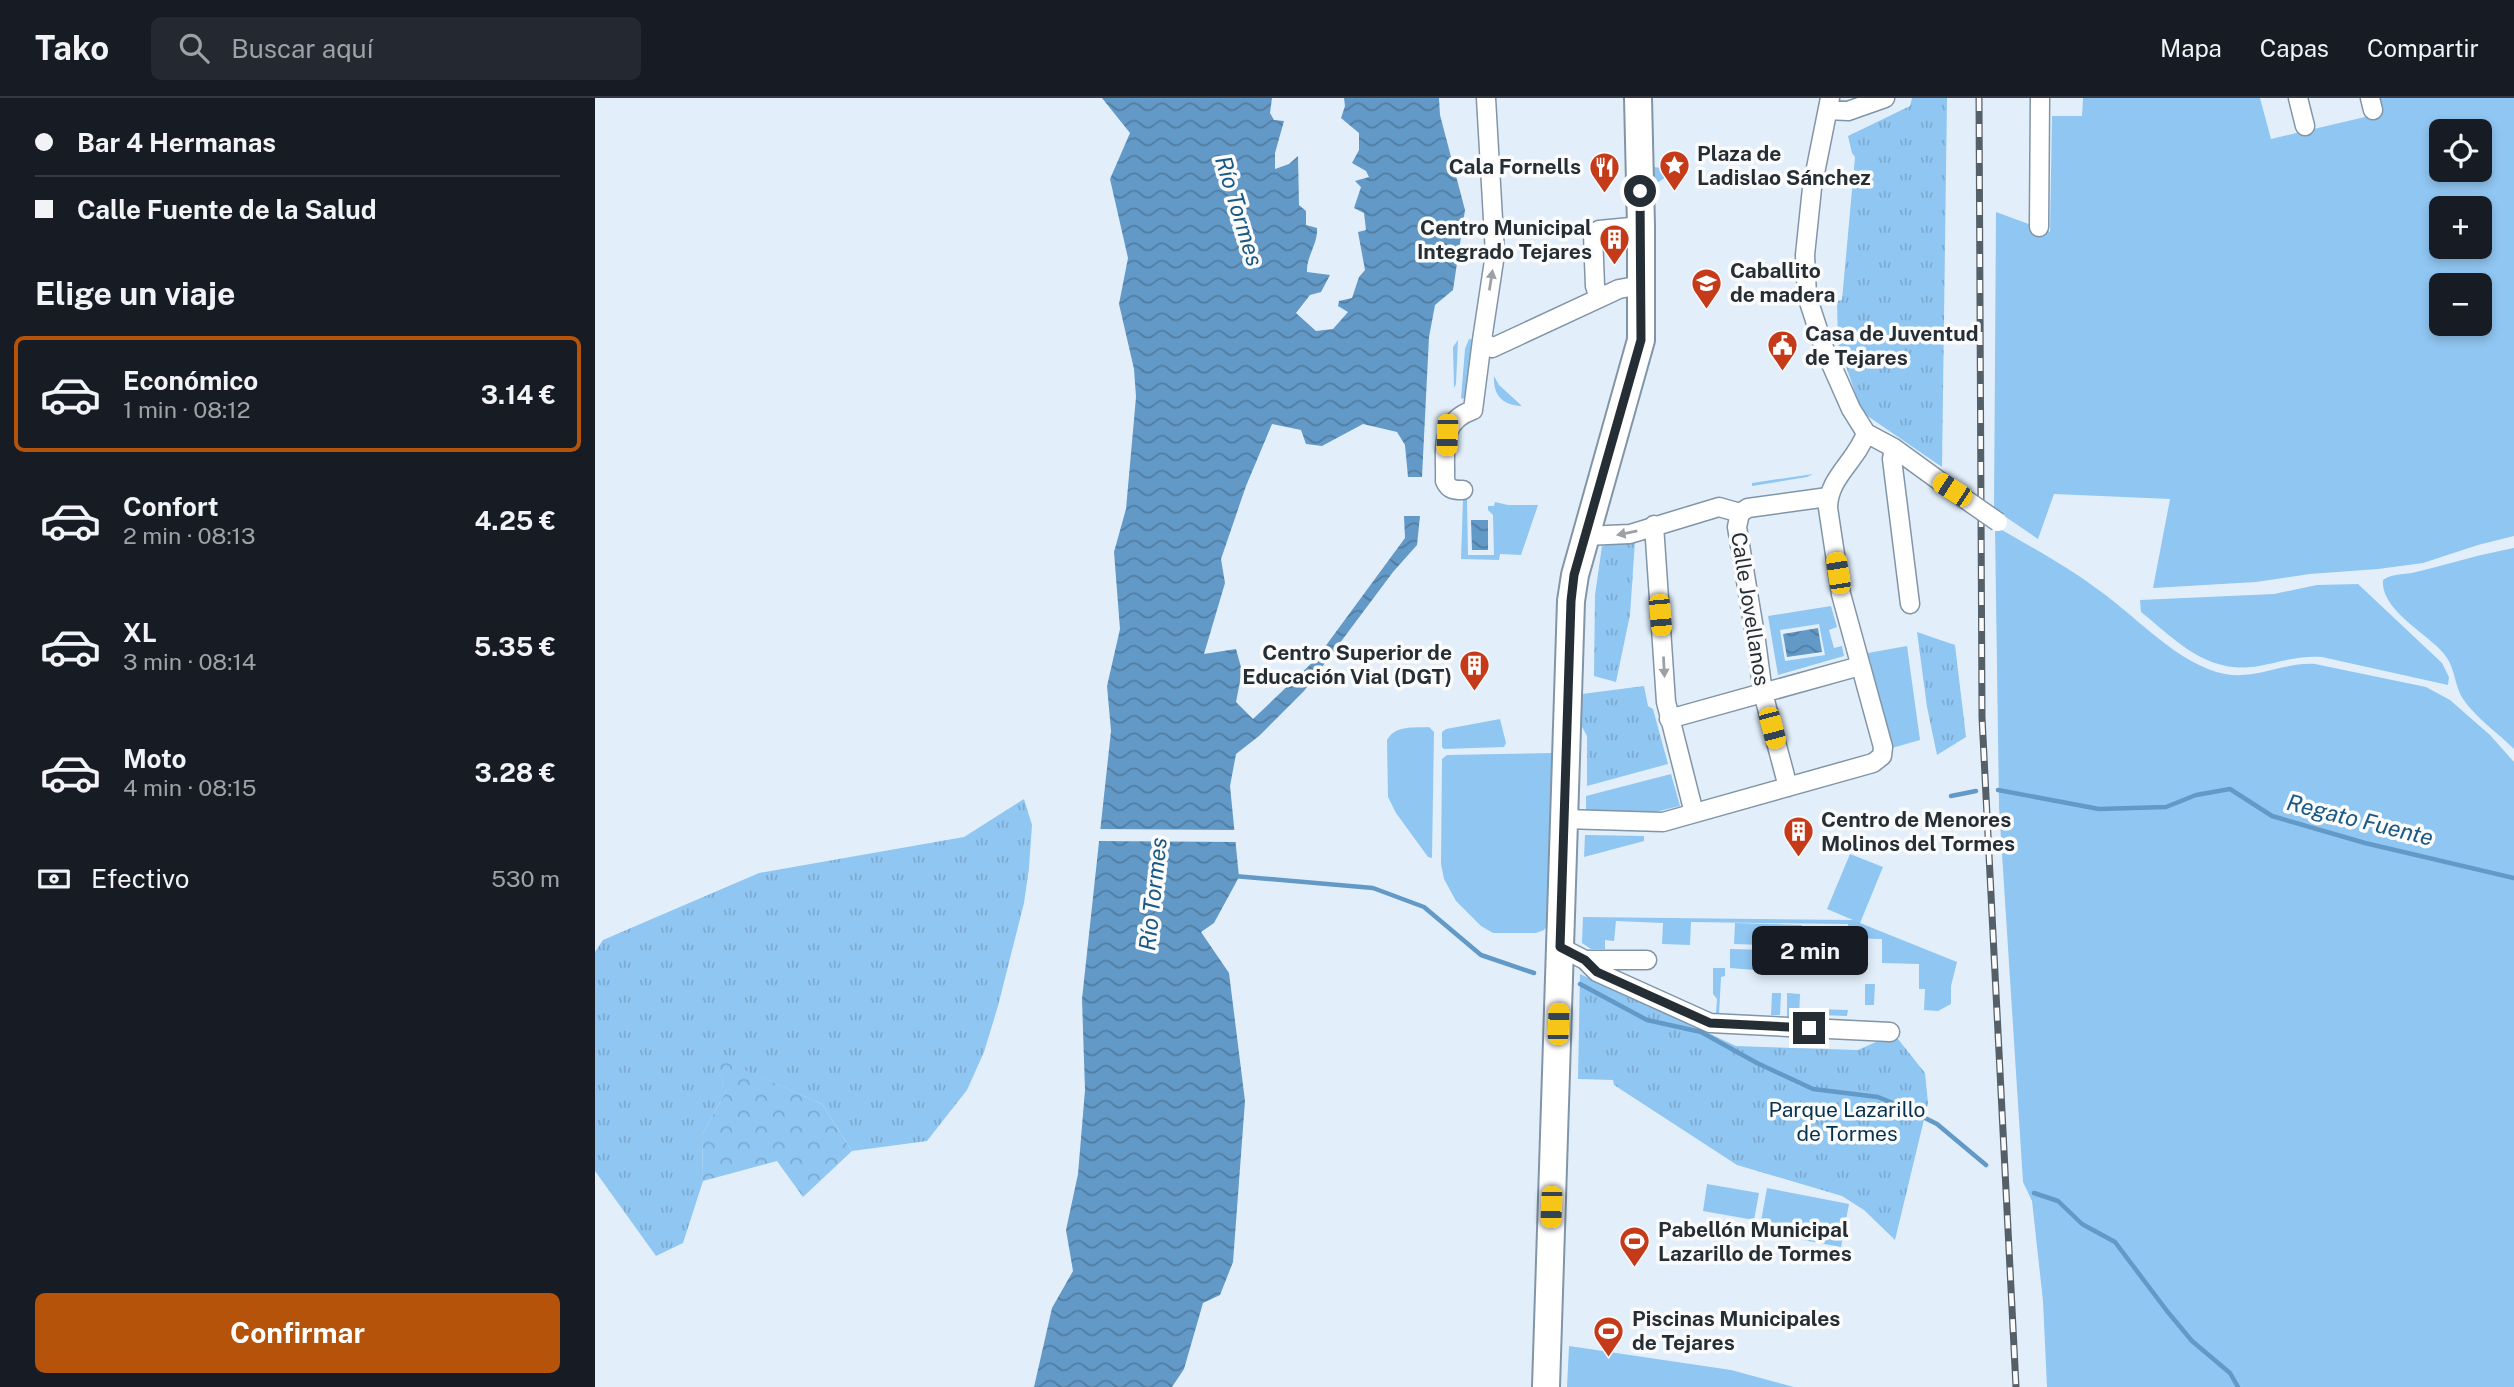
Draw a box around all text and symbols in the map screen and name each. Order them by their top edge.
search box [151,17,641,80]
text: Tako [35,29,109,67]
icon: search [175,29,213,67]
text: Buscar aquí [231,33,373,64]
text: Mapa [2160,34,2222,62]
text: Capas [2260,34,2329,62]
text: Compartir [2367,34,2479,62]
map controls [2429,119,2492,336]
button: locate [2429,119,2492,182]
text: Bar 4 Hermanas [77,127,276,158]
place label: Plaza de Ladislao Sánchez [1697,141,1871,190]
place icon: Plaza de Ladislao Sánchez [1657,149,1691,193]
restaurant icon: Cala Fornells [1587,150,1621,194]
water label: Río Tormes [1210,152,1269,269]
place label: Cala Fornells [1449,154,1581,179]
route start [1624,175,1656,207]
text: Calle Fuente de la Salud [77,194,377,225]
button: + [2429,196,2492,259]
place label: Centro Municipal Integrado Tejares [1417,215,1592,264]
building icon: Centro Municipal Integrado Tejares [1598,223,1632,267]
place label: Caballito de madera [1730,258,1835,307]
school or university icon: Caballito de madera [1690,266,1724,310]
one-way arrow [1486,269,1497,291]
button: − [2429,273,2492,336]
text: Elige un viaje [35,275,235,312]
place label: Casa de Juventud de Tejares [1805,321,1978,370]
public building icon: Casa de Juventud de Tejares [1765,329,1799,373]
icon: car [39,363,102,426]
text: Económico [123,365,258,396]
text: 3.14 € [481,379,556,410]
text: 1 min · 08:12 [123,396,250,423]
car [1436,414,1459,456]
car [1929,470,1976,510]
icon: car [39,489,102,552]
text: Confort [123,491,219,522]
text: 4.25 € [475,505,556,536]
text: 2 min · 08:13 [123,522,255,549]
one-way arrow [1616,527,1638,538]
street label: Calle Jovellanos [1726,530,1775,688]
car [1825,551,1852,595]
car [1648,593,1673,637]
icon: car [39,615,102,678]
text: XL [123,617,157,648]
text: 5.35 € [474,631,556,662]
place label: Centro Superior de Educación Vial (DGT) [1242,640,1452,689]
text: 3 min · 08:14 [123,648,256,675]
building icon: Centro Superior de Educación Vial (DGT) [1458,648,1492,692]
one-way arrow [1658,656,1669,678]
car [1757,705,1788,751]
icon: car [39,741,102,804]
text: Moto [123,743,186,774]
text: 3.28 € [474,757,556,788]
text: 4 min · 08:15 [123,774,256,801]
water label: Regato Fuente [2284,788,2436,851]
place label: Centro de Menores Molinos del Tormes [1821,807,2015,856]
building icon: Centro de Menores Molinos del Tormes [1781,815,1815,859]
water label: Río Tormes [1133,836,1172,952]
icon: cash [35,860,73,898]
text: Efectivo [91,863,189,894]
text: 530 m [491,865,560,892]
callout: 2 min [1751,926,1867,976]
text: 2 min [1780,937,1840,964]
car [1547,1003,1570,1045]
route end [1793,1012,1825,1044]
park label: Parque Lazarillo de Tormes [1769,1097,1925,1146]
car [1540,1186,1563,1228]
place label: Pabellón Municipal Lazarillo de Tormes [1658,1217,1852,1266]
sports icon: Pabellón Municipal Lazarillo de Tormes [1618,1225,1652,1269]
button: Confirmar [35,1293,560,1373]
place label: Piscinas Municipales de Tejares [1632,1306,1840,1355]
sports icon: Piscinas Municipales de Tejares [1592,1314,1626,1358]

